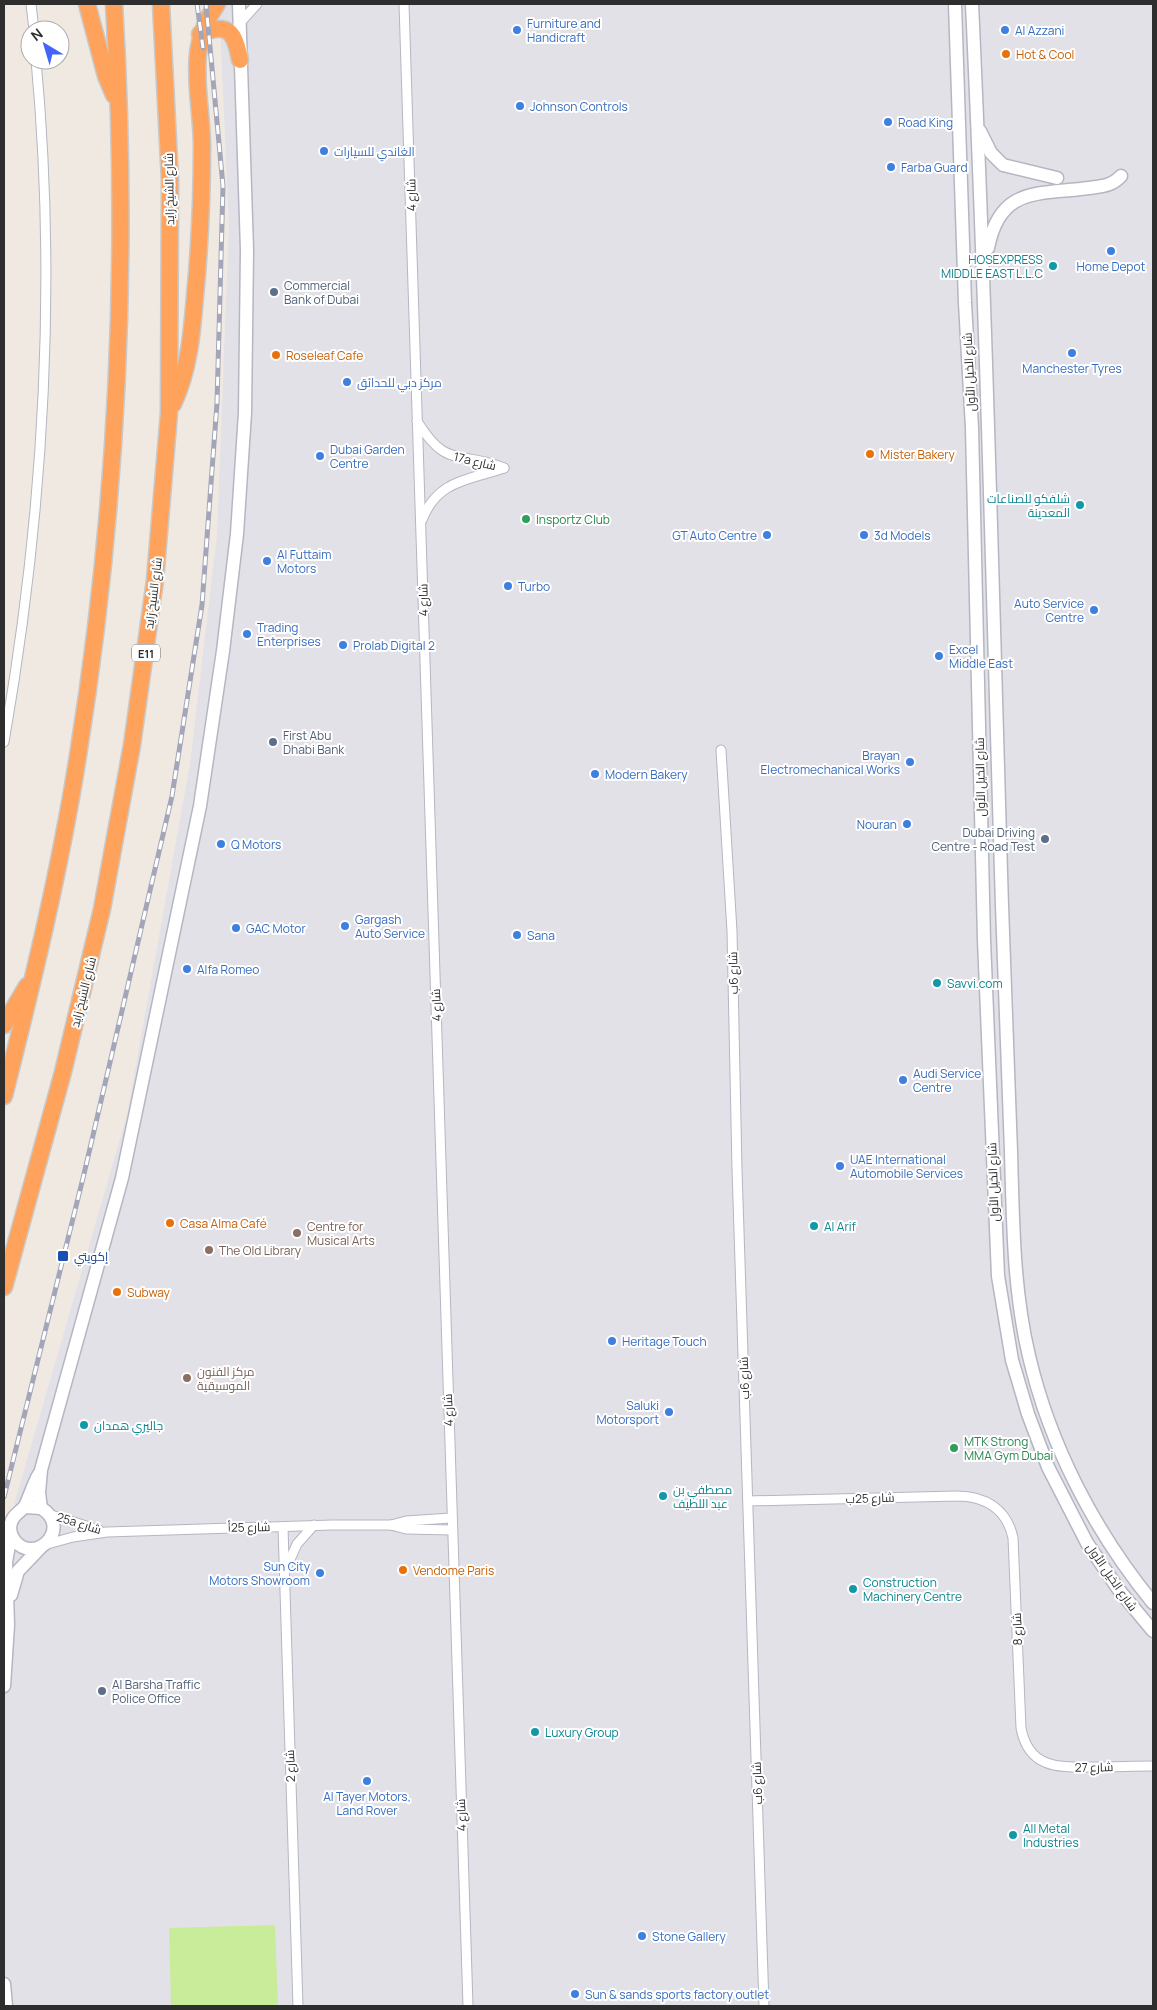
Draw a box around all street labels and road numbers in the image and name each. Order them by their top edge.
street label: شارع الشيخ زايد [160,153,178,225]
street label: شارع 4 [402,178,420,212]
street label: شارع الخيل الأول [958,332,980,412]
street label: 17a شارع [452,448,498,474]
street label: شارع الشيخ زايد [140,556,166,630]
street label: شارع 4 [414,583,432,617]
road number: E11 [132,644,160,661]
street label: شارع الخيل الأول [971,737,989,817]
street label: شارع 6ب [724,951,742,994]
street label: شارع الشيخ زايد [66,955,100,1029]
street label: شارع 4 [427,988,445,1022]
street label: شارع الخيل الأول [983,1142,1003,1222]
street label: شارع 6ب [735,1356,753,1400]
street label: شارع 4 [439,1393,457,1427]
street label: شارع 25ب [845,1489,895,1507]
street label: 25a شارع [54,1508,104,1538]
street label: شارع 25أ [228,1518,271,1536]
street label: شارع الخيل الأول [1082,1540,1142,1614]
street label: شارع 8 [1008,1612,1026,1646]
street label: شارع 2 [281,1749,299,1783]
street label: شارع 27 [1075,1758,1113,1776]
street label: شارع 6ب [748,1761,766,1805]
street label: شارع 4 [452,1798,470,1832]

